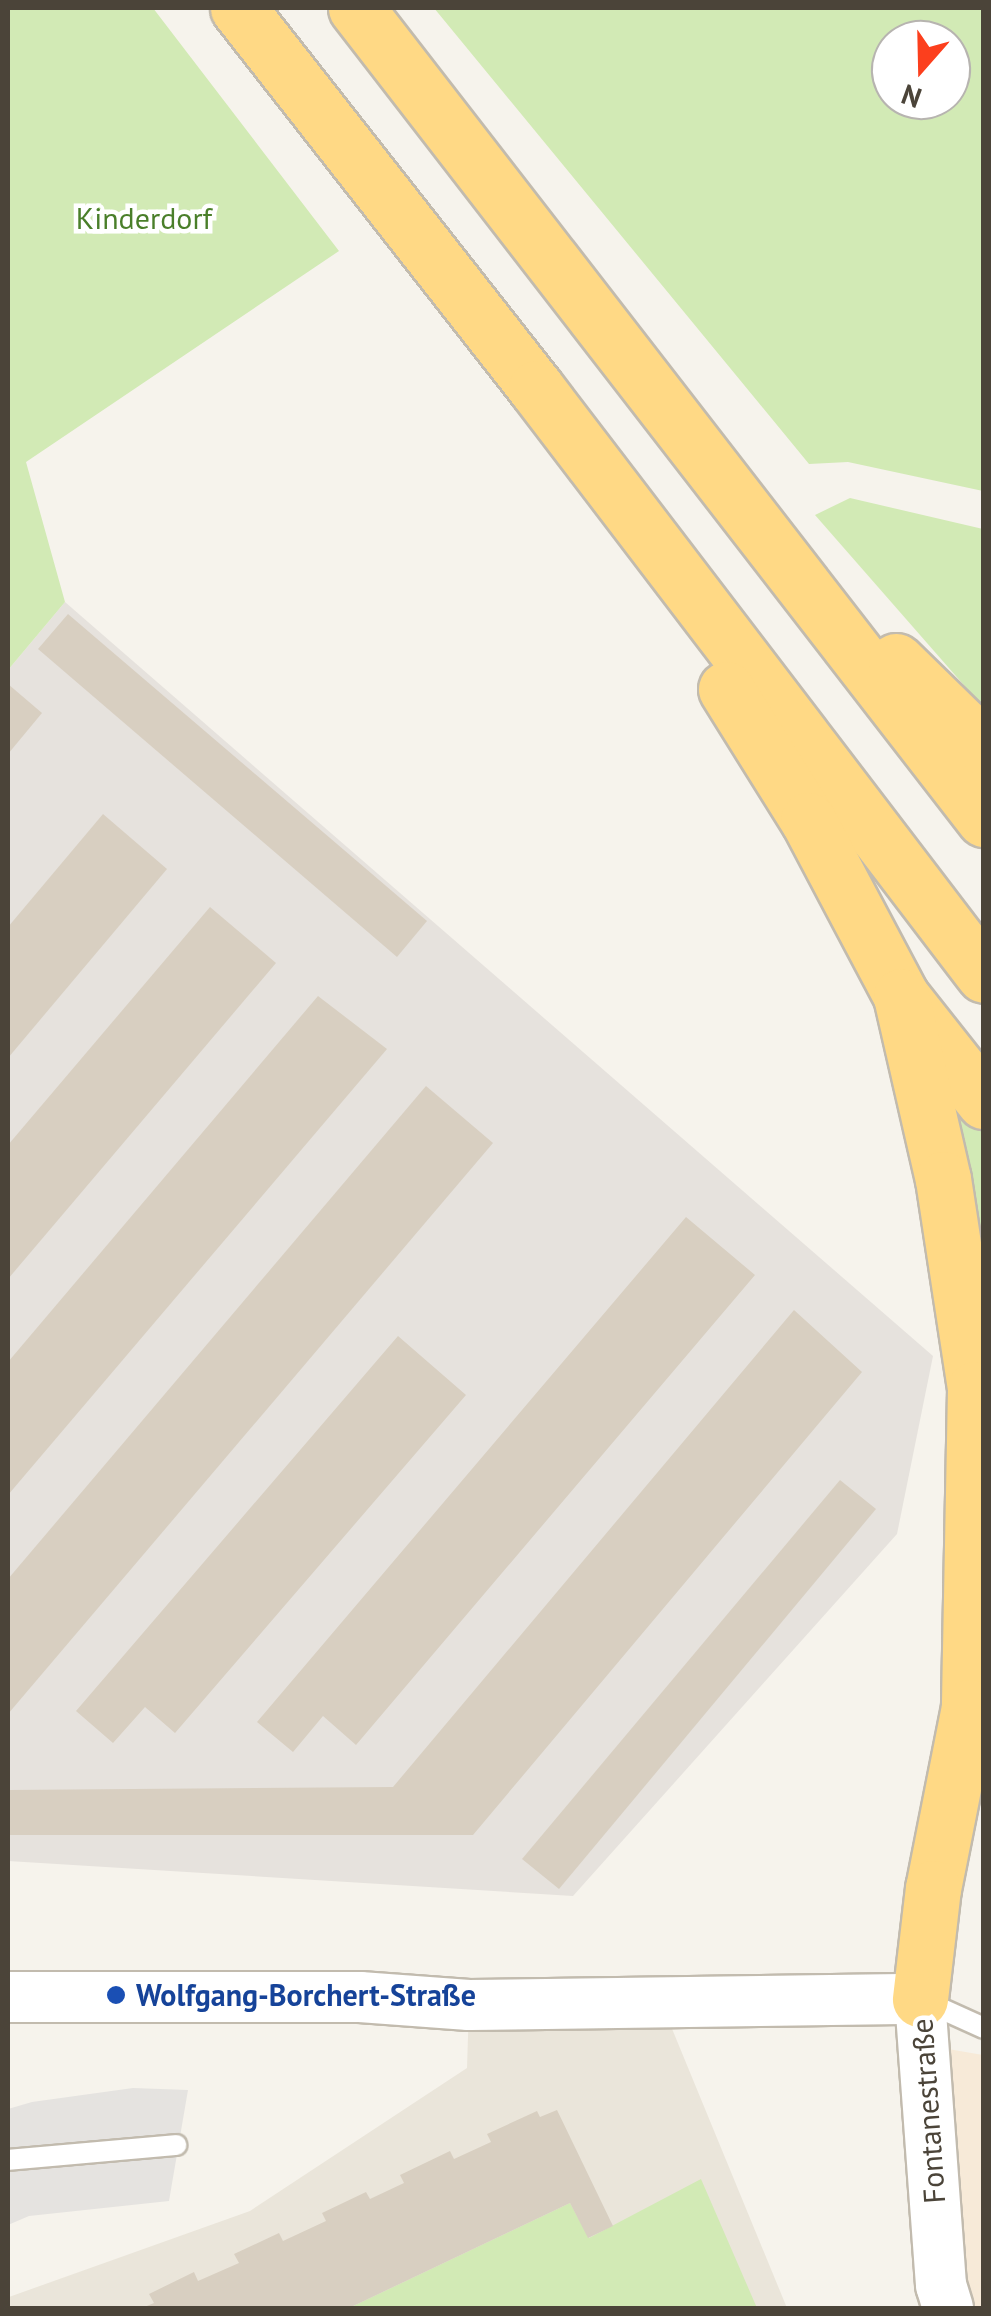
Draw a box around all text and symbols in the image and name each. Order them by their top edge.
north arrow [871,20,971,120]
text: N [896,76,926,117]
park label: Kinderdorf [76,200,212,236]
place label: Wolfgang-Borchert-Straße [136,1977,476,2013]
marker: Wolfgang-Borchert-Straße [105,1984,127,2006]
street label: Fontanestraße [904,2017,952,2205]

